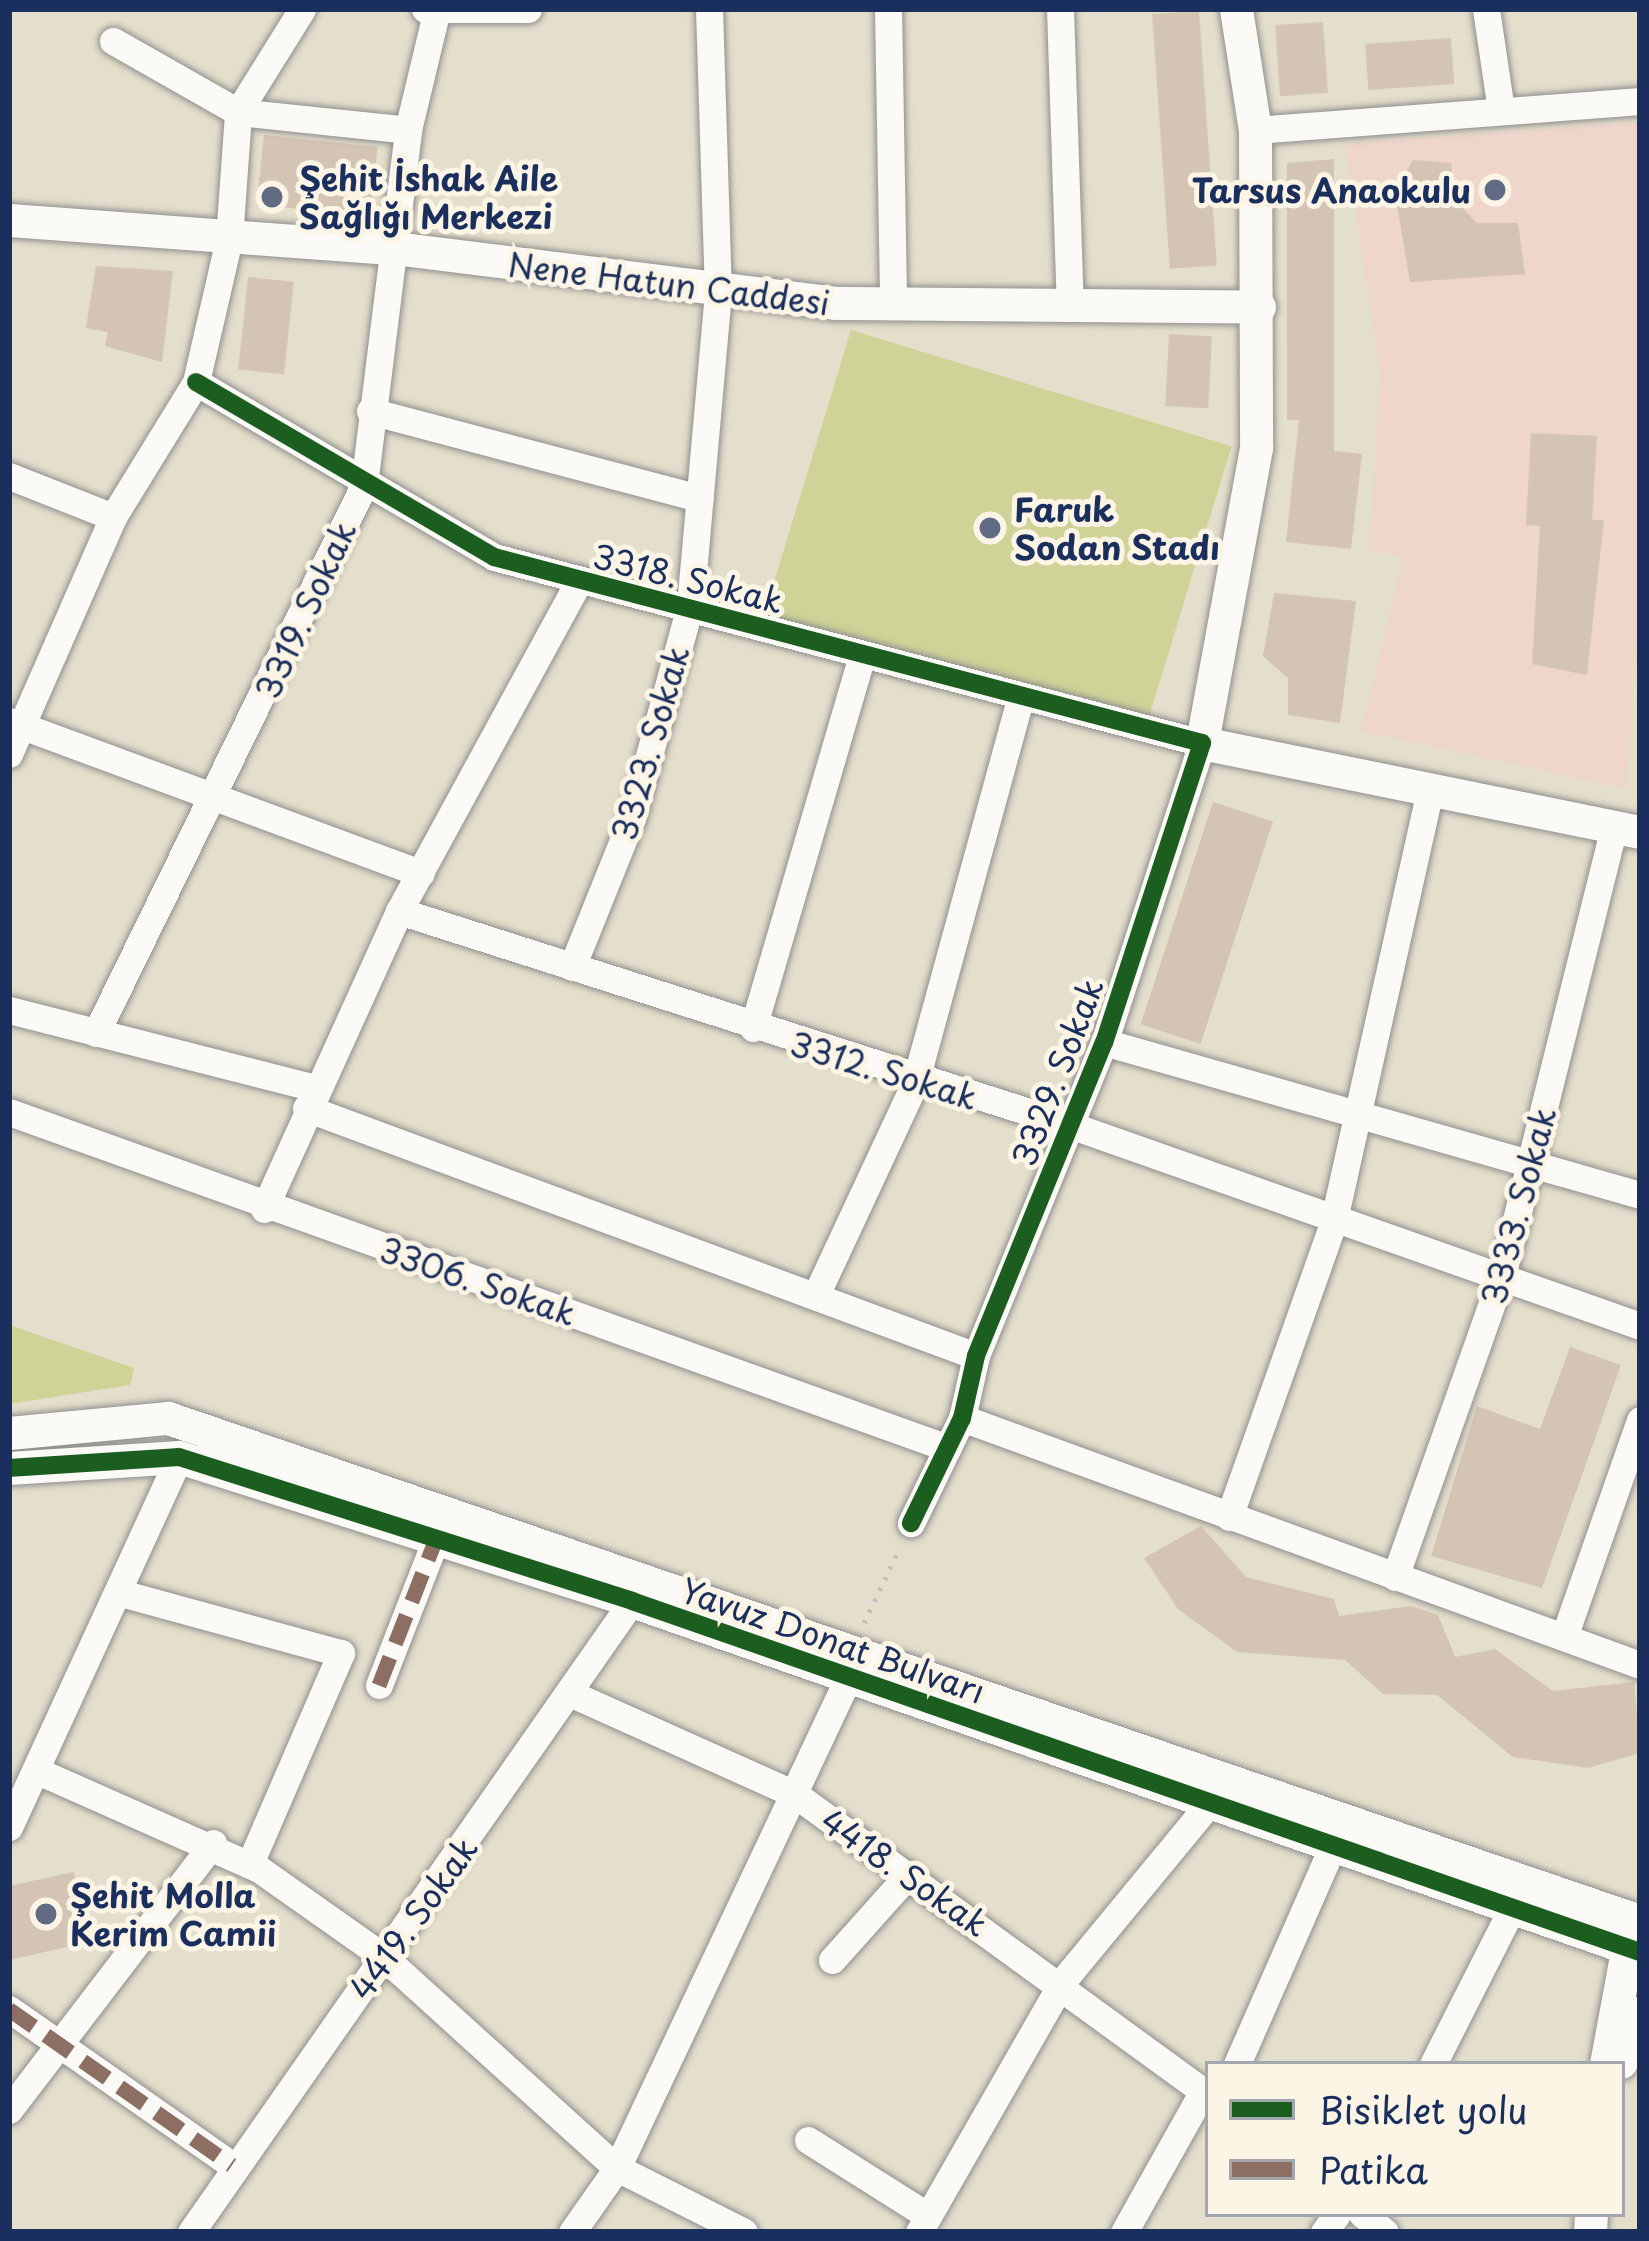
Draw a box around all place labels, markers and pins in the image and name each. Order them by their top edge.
place label: Şehit İshak Aile Sağlığı Merkezi [299,158,560,236]
place label: Tarsus Anaokulu [1193,170,1471,210]
marker: Tarsus Anaokulu [1482,177,1508,203]
marker: Şehit İshak Aile Sağlığı Merkezi [256,181,288,213]
place label: Faruk Sodan Stadı [1014,489,1218,567]
marker: Faruk Sodan Stadı [977,515,1003,541]
place label: Şehit Molla Kerim Camii [70,1875,277,1953]
marker: Şehit Molla Kerim Camii [33,1901,59,1927]

